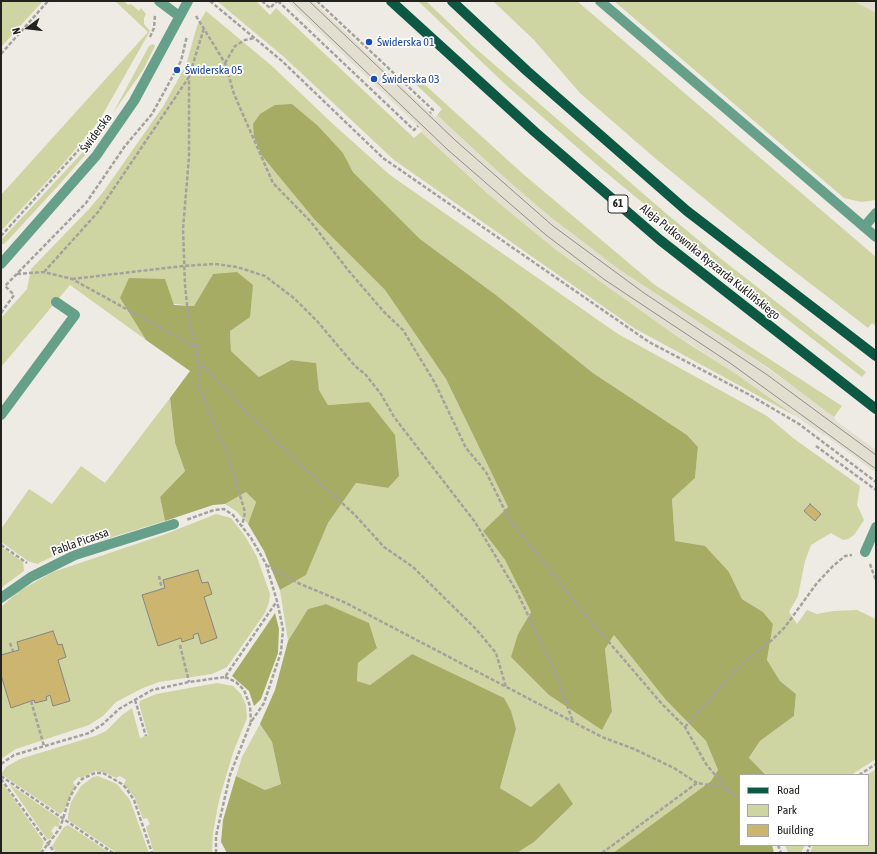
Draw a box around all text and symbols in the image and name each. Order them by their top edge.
north arrow [8,8,48,48]
text: N [10,26,23,36]
place label: Świderska 01 [377,35,435,49]
marker: Świderska 01 [364,37,374,47]
place label: Świderska 05 [185,63,243,77]
marker: Świderska 05 [172,65,182,75]
place label: Świderska 03 [382,72,440,86]
marker: Świderska 03 [369,74,379,84]
street label: Świderska [77,111,115,155]
road number: 61 [608,195,628,213]
street label: Aleja Pułkownika Ryszarda Kuklińskiego [637,201,783,323]
street label: Pabla Picassa [49,525,111,559]
legend [739,774,869,846]
text: Road [777,783,800,797]
text: Park [777,803,797,817]
text: Building [777,823,814,837]

